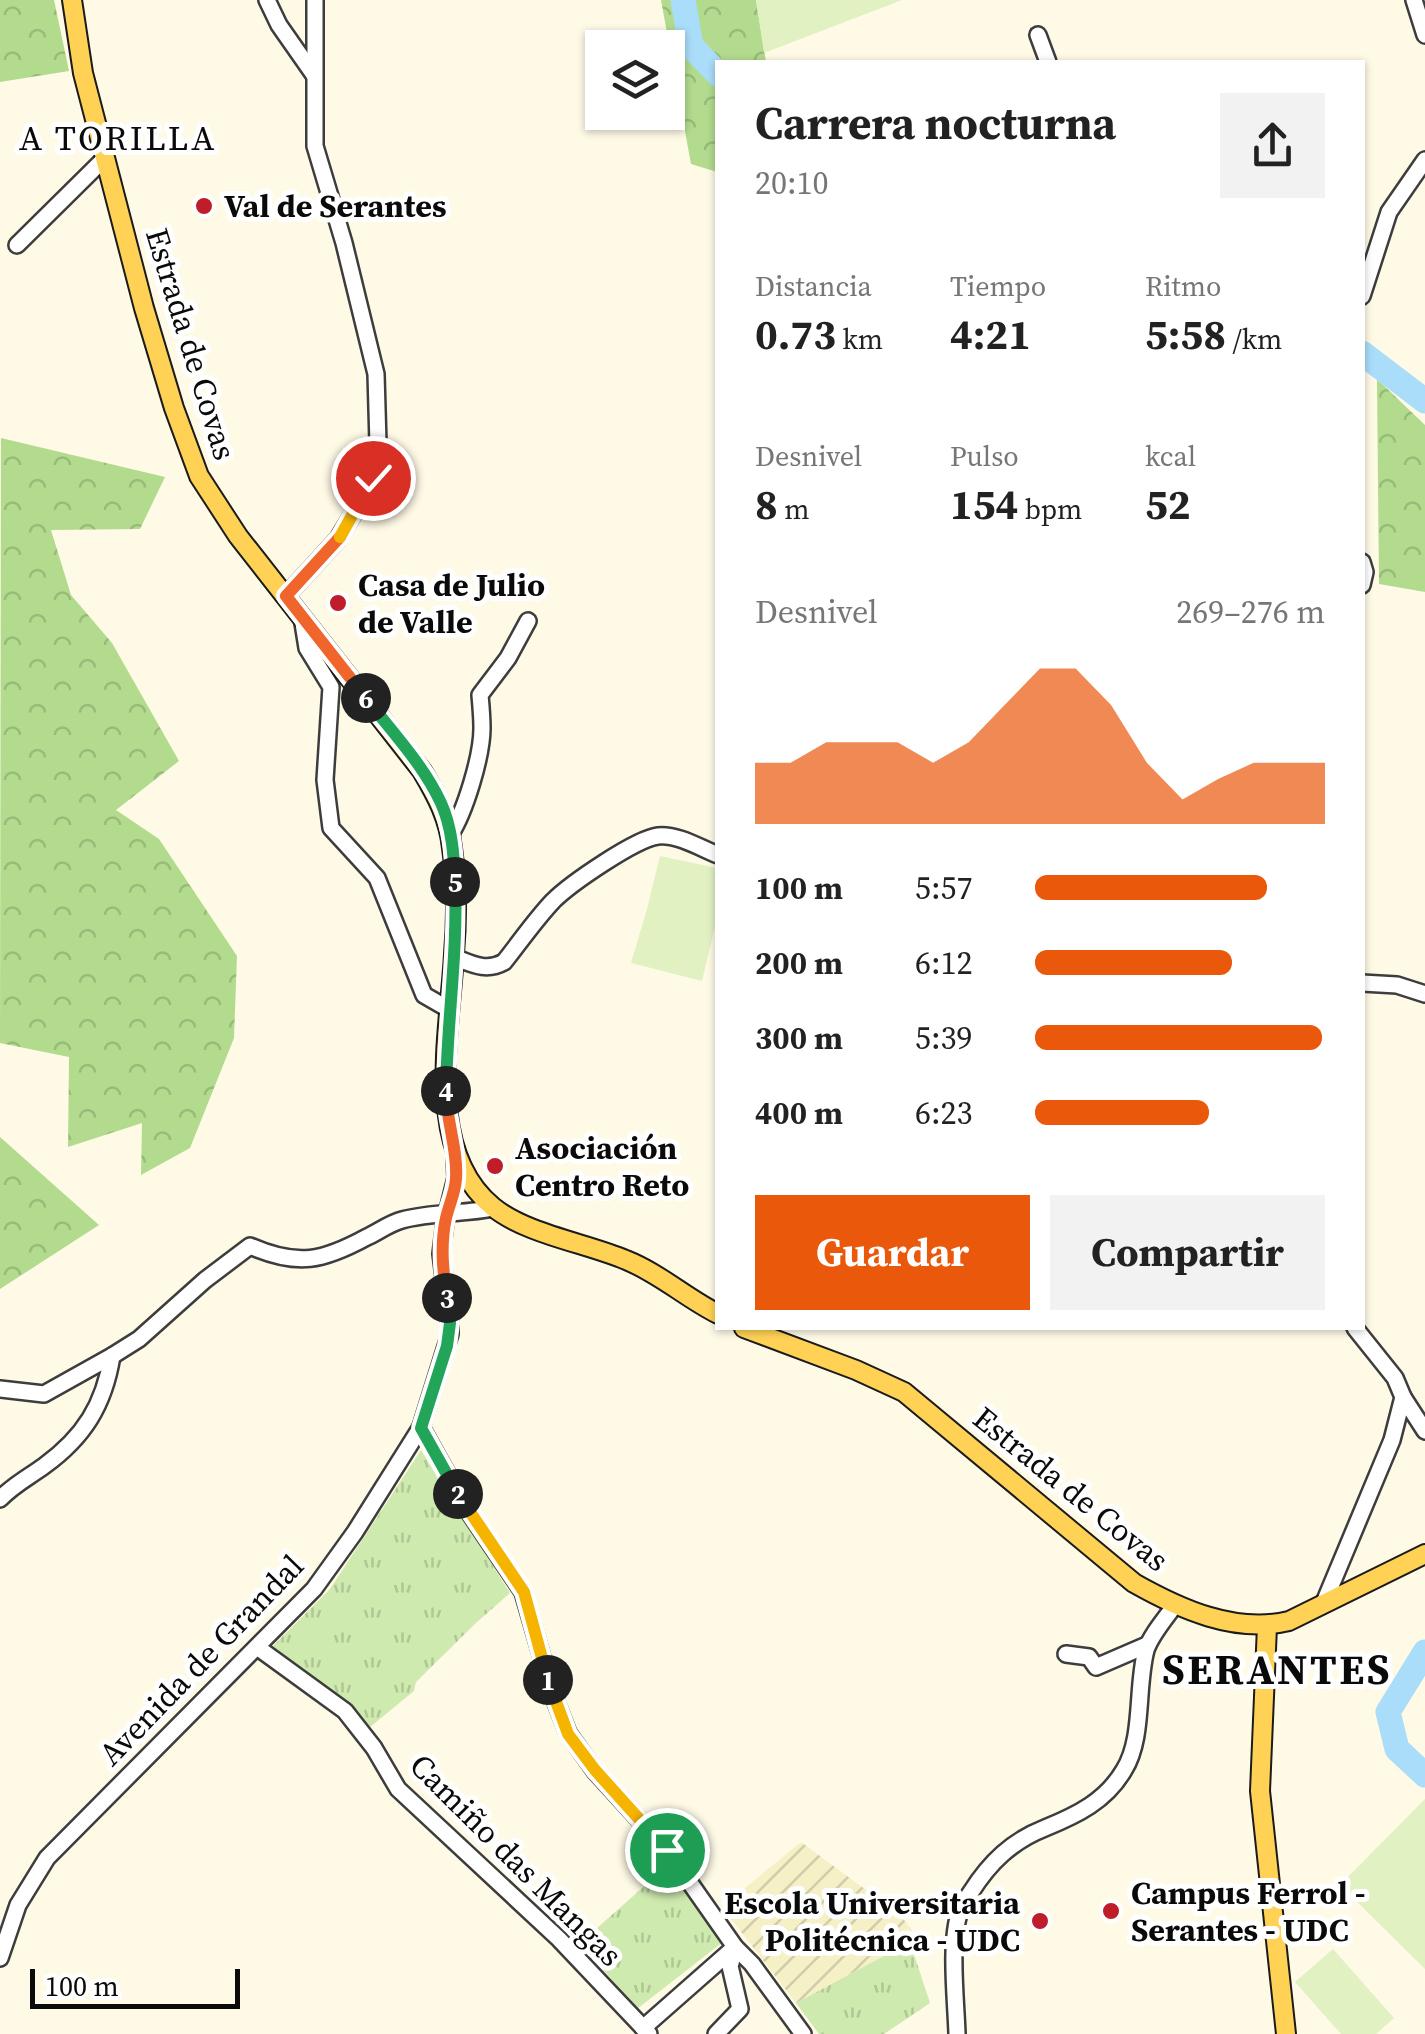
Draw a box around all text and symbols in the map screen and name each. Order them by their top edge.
map controls [585,30,685,130]
button: layers [585,30,685,130]
text: Carrera nocturna [755,92,1116,154]
button: share [1220,93,1325,198]
district label: A TORILLA [19,114,217,162]
text: 20:10 [755,161,829,205]
place label: Val de Serantes [224,184,446,228]
marker: Val de Serantes [193,195,215,217]
street label: Estrada de Covas [135,223,247,465]
text: Distancia [755,267,872,305]
text: Tiempo [950,267,1046,305]
text: Ritmo [1145,267,1221,305]
text: 0.73 [755,305,836,363]
text: 4:21 [950,305,1031,363]
text: 5:58 [1145,305,1226,363]
text: km [836,320,883,358]
text: /km [1226,320,1282,358]
pin [331,436,416,521]
text: Desnivel [755,437,862,475]
text: Pulso [950,437,1019,475]
text: kcal [1145,437,1196,475]
icon: check [346,451,401,506]
text: 8 [755,475,778,533]
text: 154 [950,475,1018,533]
text: 52 [1145,475,1191,533]
text: m [778,490,810,528]
text: bpm [1018,490,1082,528]
place label: Casa de Julio de Valle [358,563,545,644]
text: Desnivel [755,590,877,634]
text: 269–276 m [1176,590,1325,634]
marker: Casa de Julio de Valle [327,592,349,614]
pin: 6 [341,673,391,723]
text: 6 [358,679,374,717]
pin: 5 [430,857,480,907]
text: 5 [447,863,463,901]
text: 100 m [755,866,843,910]
text: 5:57 [915,866,973,910]
text: 200 m [755,941,843,985]
text: 6:12 [915,941,973,985]
text: 300 m [755,1016,843,1060]
text: 5:39 [915,1016,973,1060]
pin: 4 [421,1066,471,1116]
text: 4 [438,1072,454,1110]
text: 400 m [755,1091,843,1135]
text: 6:23 [915,1091,973,1135]
place label: Asociación Centro Reto [515,1126,689,1207]
marker: Asociación Centro Reto [484,1155,506,1177]
button: Guardar [755,1195,1030,1310]
button: Compartir [1050,1195,1325,1310]
pin: 3 [422,1273,472,1323]
text: 3 [439,1279,455,1317]
street label: Estrada de Covas [964,1396,1178,1582]
pin: 2 [433,1469,483,1519]
text: 2 [450,1475,466,1513]
street label: Avenida de Grandal [89,1545,313,1775]
district label: SERANTES [1162,1640,1392,1698]
pin: 1 [523,1655,573,1705]
text: 1 [540,1661,556,1699]
street label: Camiño das Mangas [400,1744,632,1976]
pin [625,1808,710,1893]
icon: arrive [640,1823,695,1878]
place label: Campus Ferrol - Serantes - UDC [1131,1871,1366,1952]
place label: Escola Universitaria Politécnica - UDC [724,1881,1021,1962]
marker: Campus Ferrol - Serantes - UDC [1100,1900,1122,1922]
marker: Escola Universitaria Politécnica - UDC [1029,1910,1051,1932]
scale bar [30,1964,240,2008]
text: 100 m [45,1967,119,2005]

